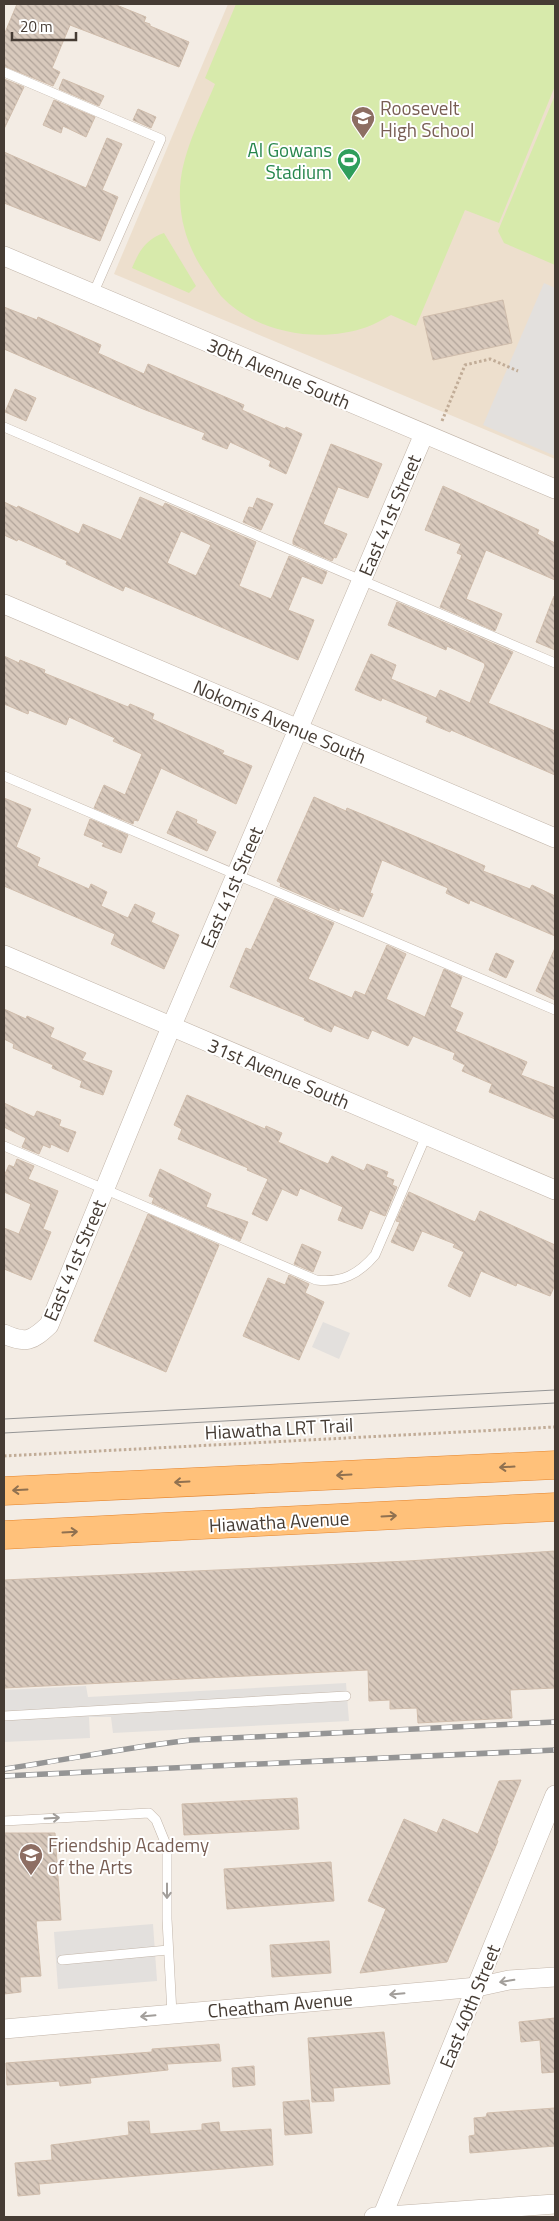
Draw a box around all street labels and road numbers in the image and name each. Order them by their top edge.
street label: 30th Avenue South [203,330,355,416]
street label: East 41st Street [350,449,428,580]
street label: Nokomis Avenue South [189,671,371,771]
street label: East 41st Street [192,821,270,952]
street label: 31st Avenue South [203,1030,355,1116]
street label: East 41st Street [35,1194,113,1325]
street label: Hiawatha LRT Trail [204,1410,354,1446]
street label: Hiawatha Avenue [208,1503,350,1539]
street label: East 40th Street [431,1940,507,2072]
street label: Cheatham Avenue [206,1983,354,2025]

